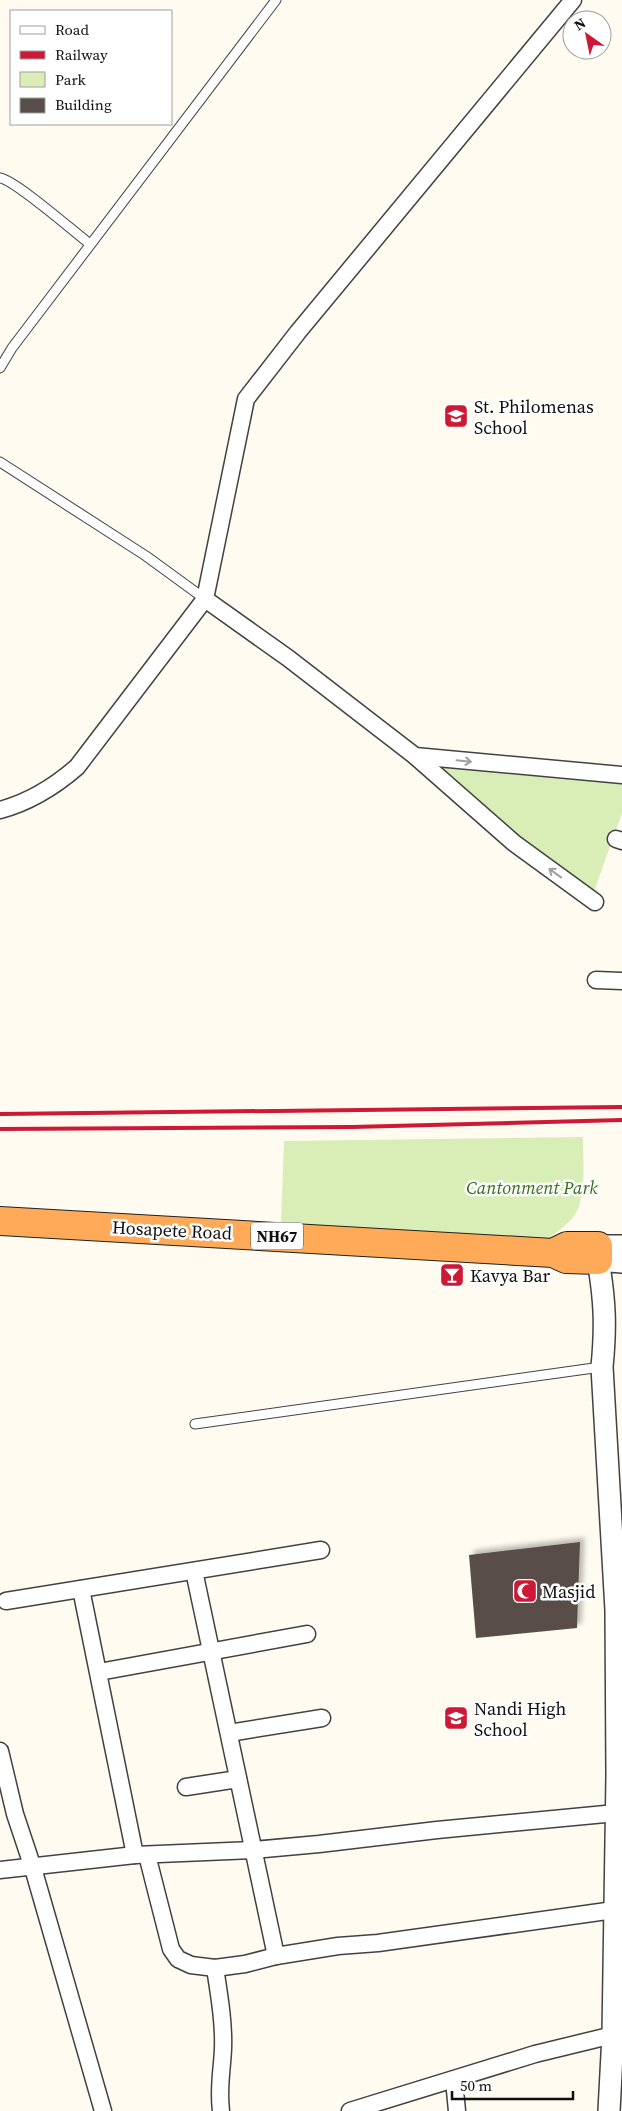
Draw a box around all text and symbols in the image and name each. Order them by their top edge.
legend [10,10,172,125]
north arrow [562,10,612,60]
text: N [570,13,590,35]
text: Road [55,19,89,40]
text: Railway [55,44,108,65]
text: Park [55,69,87,90]
text: Building [55,94,112,115]
place label: St. Philomenas School [474,394,594,440]
school or university icon: St. Philomenas School [443,403,469,429]
one-way arrow [455,756,471,766]
one-way arrow [548,868,562,878]
park label: Cantonment Park [466,1175,598,1200]
street label: Hosapete Road [111,1214,233,1246]
road number: NH67 [251,1222,303,1250]
bar icon: Kavya Bar [439,1262,465,1288]
place label: Kavya Bar [470,1263,551,1288]
mosque icon: Masjid [512,1578,538,1604]
place label: Masjid [542,1579,595,1604]
place label: Nandi High School [474,1696,566,1742]
school or university icon: Nandi High School [443,1705,469,1731]
scale bar [452,2068,573,2100]
text: 50 m [460,2075,492,2096]

